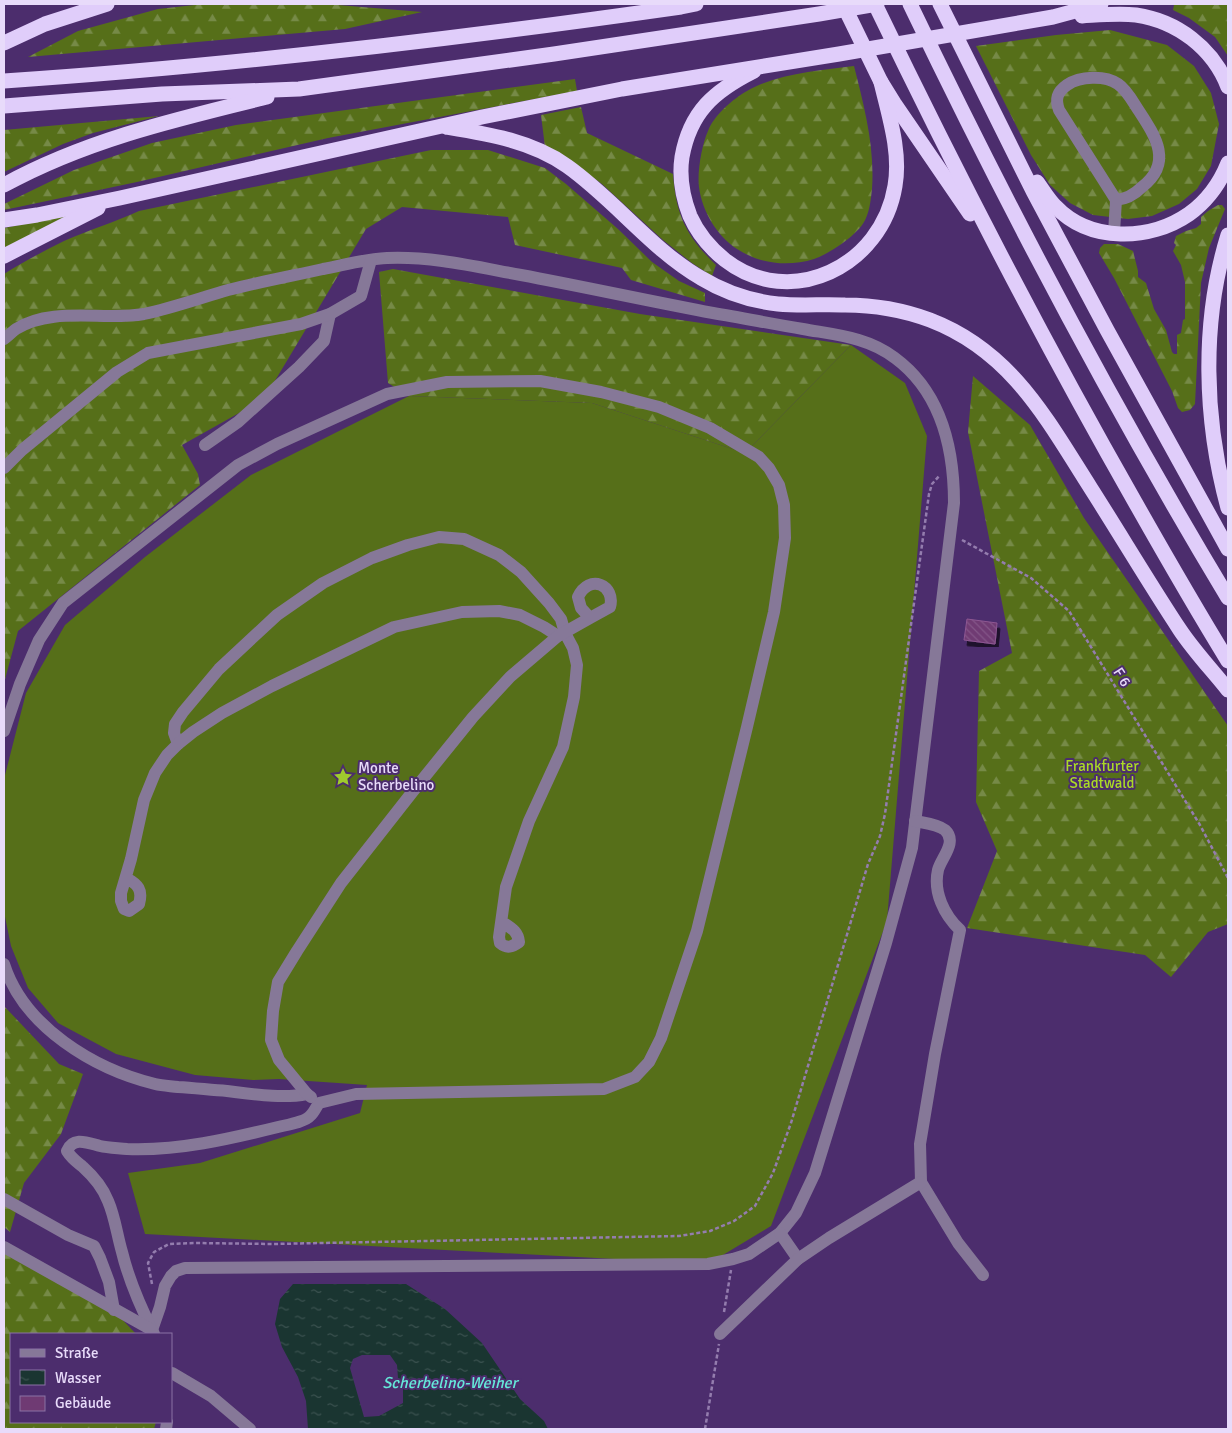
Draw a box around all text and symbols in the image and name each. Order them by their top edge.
street label: F 6 [1109,664,1135,690]
park label: Frankfurter Stadtwald [1065,757,1139,792]
place label: Monte Scherbelino [358,759,435,794]
place icon: Monte Scherbelino [332,766,354,788]
legend [10,1333,172,1423]
text: Straße [55,1344,99,1362]
text: Wasser [55,1369,101,1387]
water label: Scherbelino-Weiher [382,1373,520,1393]
text: Gebäude [55,1394,111,1412]

